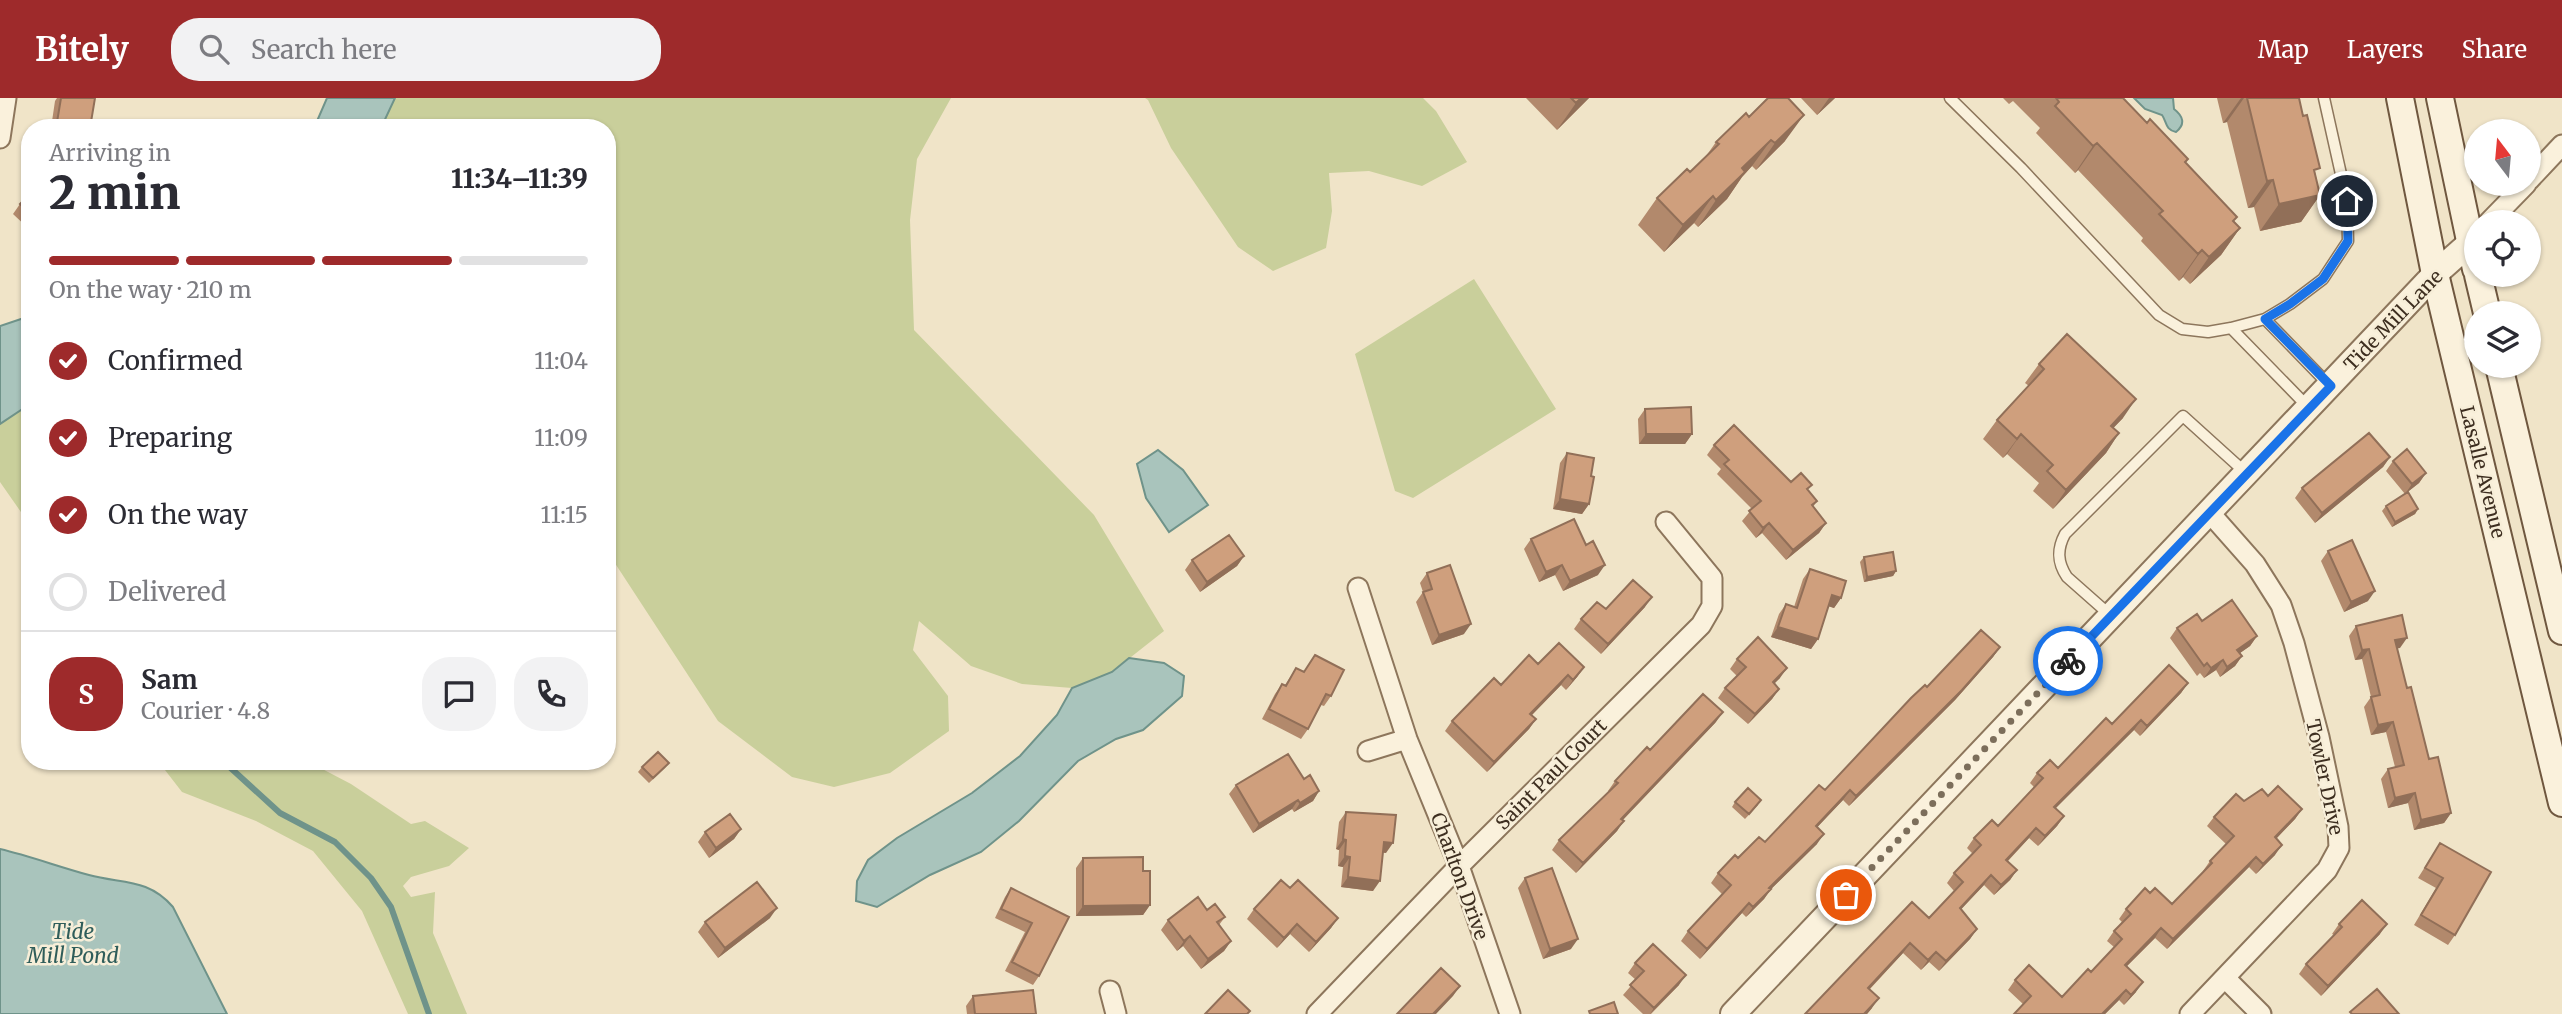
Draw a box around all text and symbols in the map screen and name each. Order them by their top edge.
search box [171,18,661,81]
text: Bitely [35,29,129,70]
icon: search [195,30,233,68]
text: Search here [251,33,397,66]
text: Map [2258,34,2309,65]
text: Layers [2347,34,2423,65]
text: Share [2461,34,2527,65]
north arrow [2464,119,2541,196]
map controls [2464,119,2541,378]
text: Arriving in [49,138,171,167]
text: 11:34–11:39 [451,162,588,195]
text: 2 min [49,164,181,222]
pin [2317,171,2377,231]
icon: home [2328,182,2366,220]
button: locate [2464,210,2541,287]
street label: Tide Mill Lane [2339,264,2447,376]
text: On the way · 210 m [49,275,252,304]
button: layers [2464,301,2541,378]
icon: check [49,342,87,380]
text: Confirmed [108,344,243,377]
text: 11:04 [534,346,588,375]
street label: Lasalle Avenue [2455,403,2511,541]
icon: check [49,419,87,457]
text: Preparing [108,421,232,454]
text: 11:09 [534,423,588,452]
icon: check [49,496,87,534]
text: On the way [108,498,248,531]
text: 11:15 [541,500,588,529]
text: Delivered [108,575,227,608]
courier [2033,626,2103,696]
icon: bike [2049,642,2087,680]
button: chat [422,657,496,731]
button: phone [514,657,588,731]
text: Sam [141,663,198,696]
text: S [78,678,94,711]
text: Courier · 4.8 [141,696,270,725]
street label: Saint Paul Court [1490,713,1612,835]
street label: Towler Drive [2301,717,2349,837]
street label: Charlton Drive [1426,809,1494,943]
pin [1816,865,1876,925]
icon: bag [1827,876,1865,914]
water label: Tide Mill Pond [26,918,119,969]

